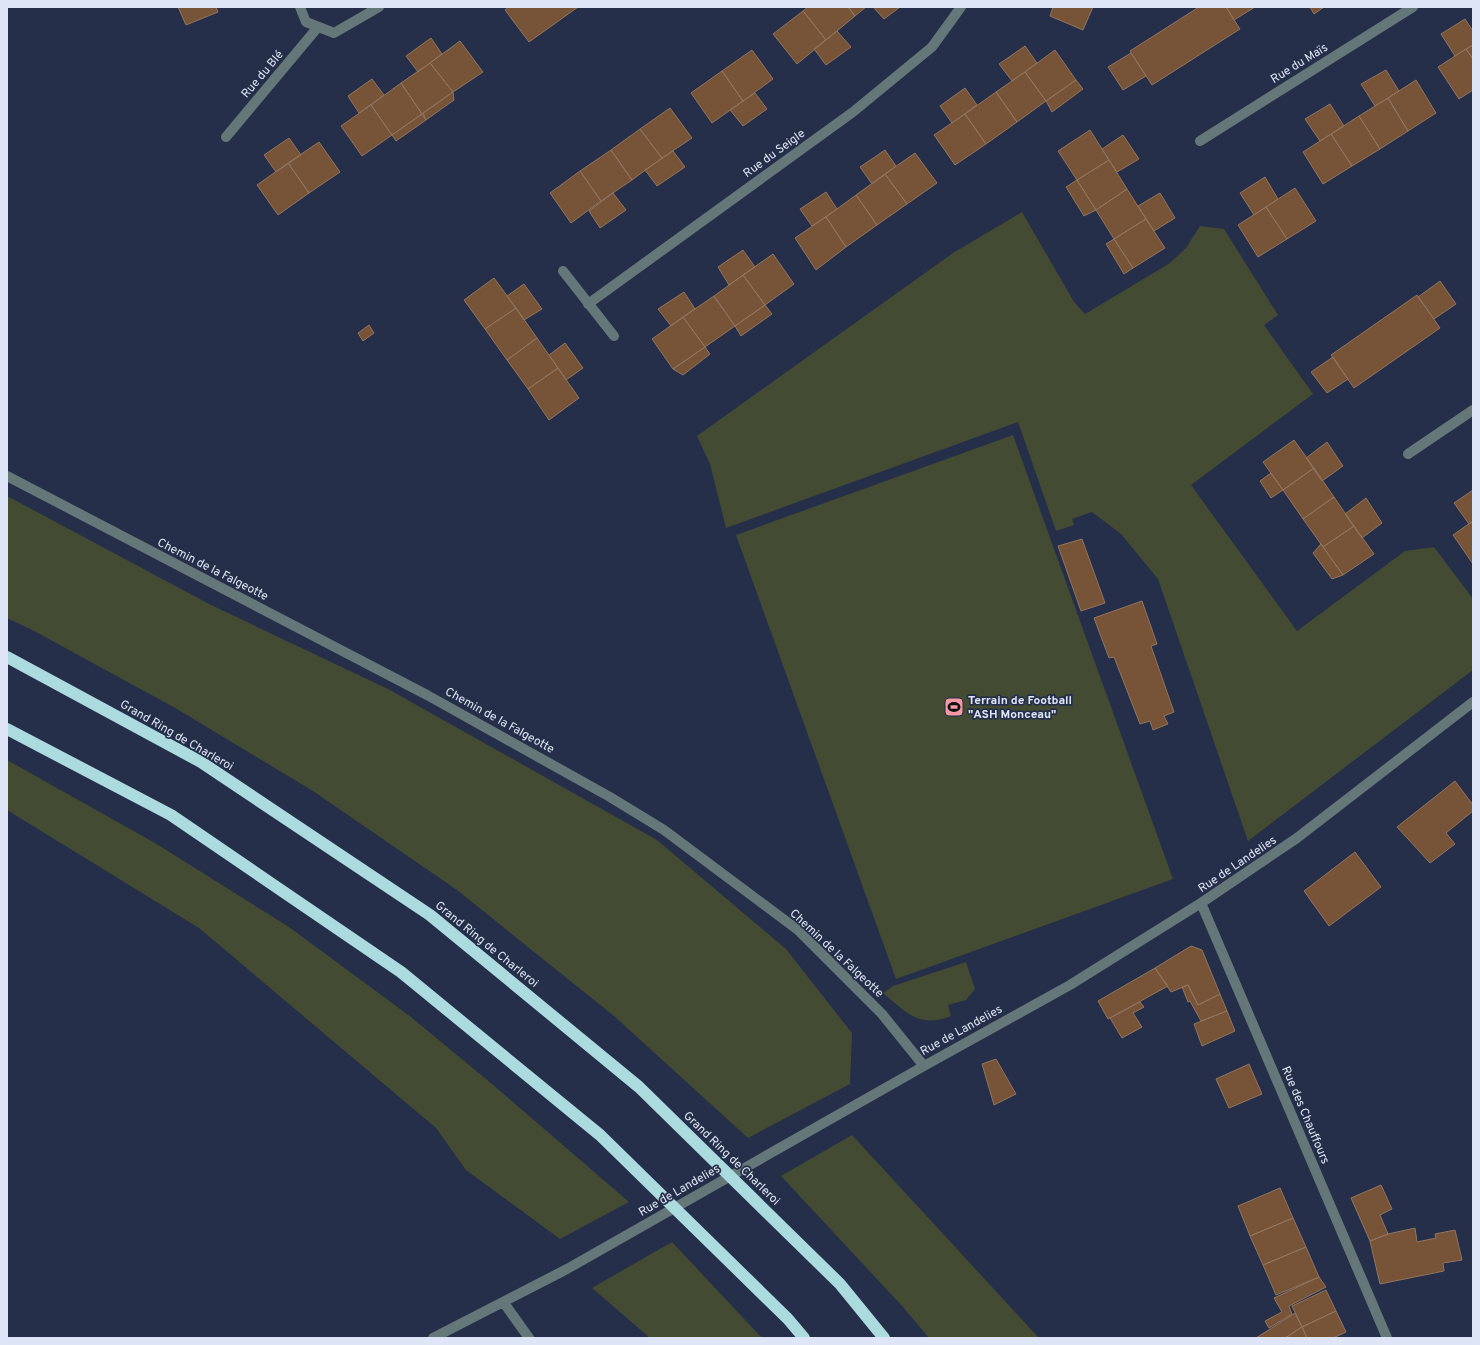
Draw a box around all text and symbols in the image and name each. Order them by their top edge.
street label: Rue du Maïs [1268,40,1331,88]
street label: Rue du Blé [238,47,287,102]
street label: Rue du Seigle [740,126,809,182]
street label: Chemin de la Falgeotte [154,535,271,605]
street label: Chemin de la Falgeotte [442,684,557,758]
place label: Terrain de Football "ASH Monceau" [968,693,1072,723]
sports icon: Terrain de Football "ASH Monceau" [943,696,965,718]
street label: Grand Ring de Charleroi [117,697,236,775]
street label: Rue de Landelies [1195,833,1280,897]
street label: Grand Ring de Charleroi [431,898,541,991]
street label: Chemin de la Falgeotte [786,906,887,1001]
street label: Rue de Landelies [918,1002,1005,1060]
street label: Rue des Chauffours [1277,1064,1333,1167]
street label: Grand Ring de Charleroi [679,1108,783,1209]
street label: Rue de Landelies [636,1161,723,1221]

